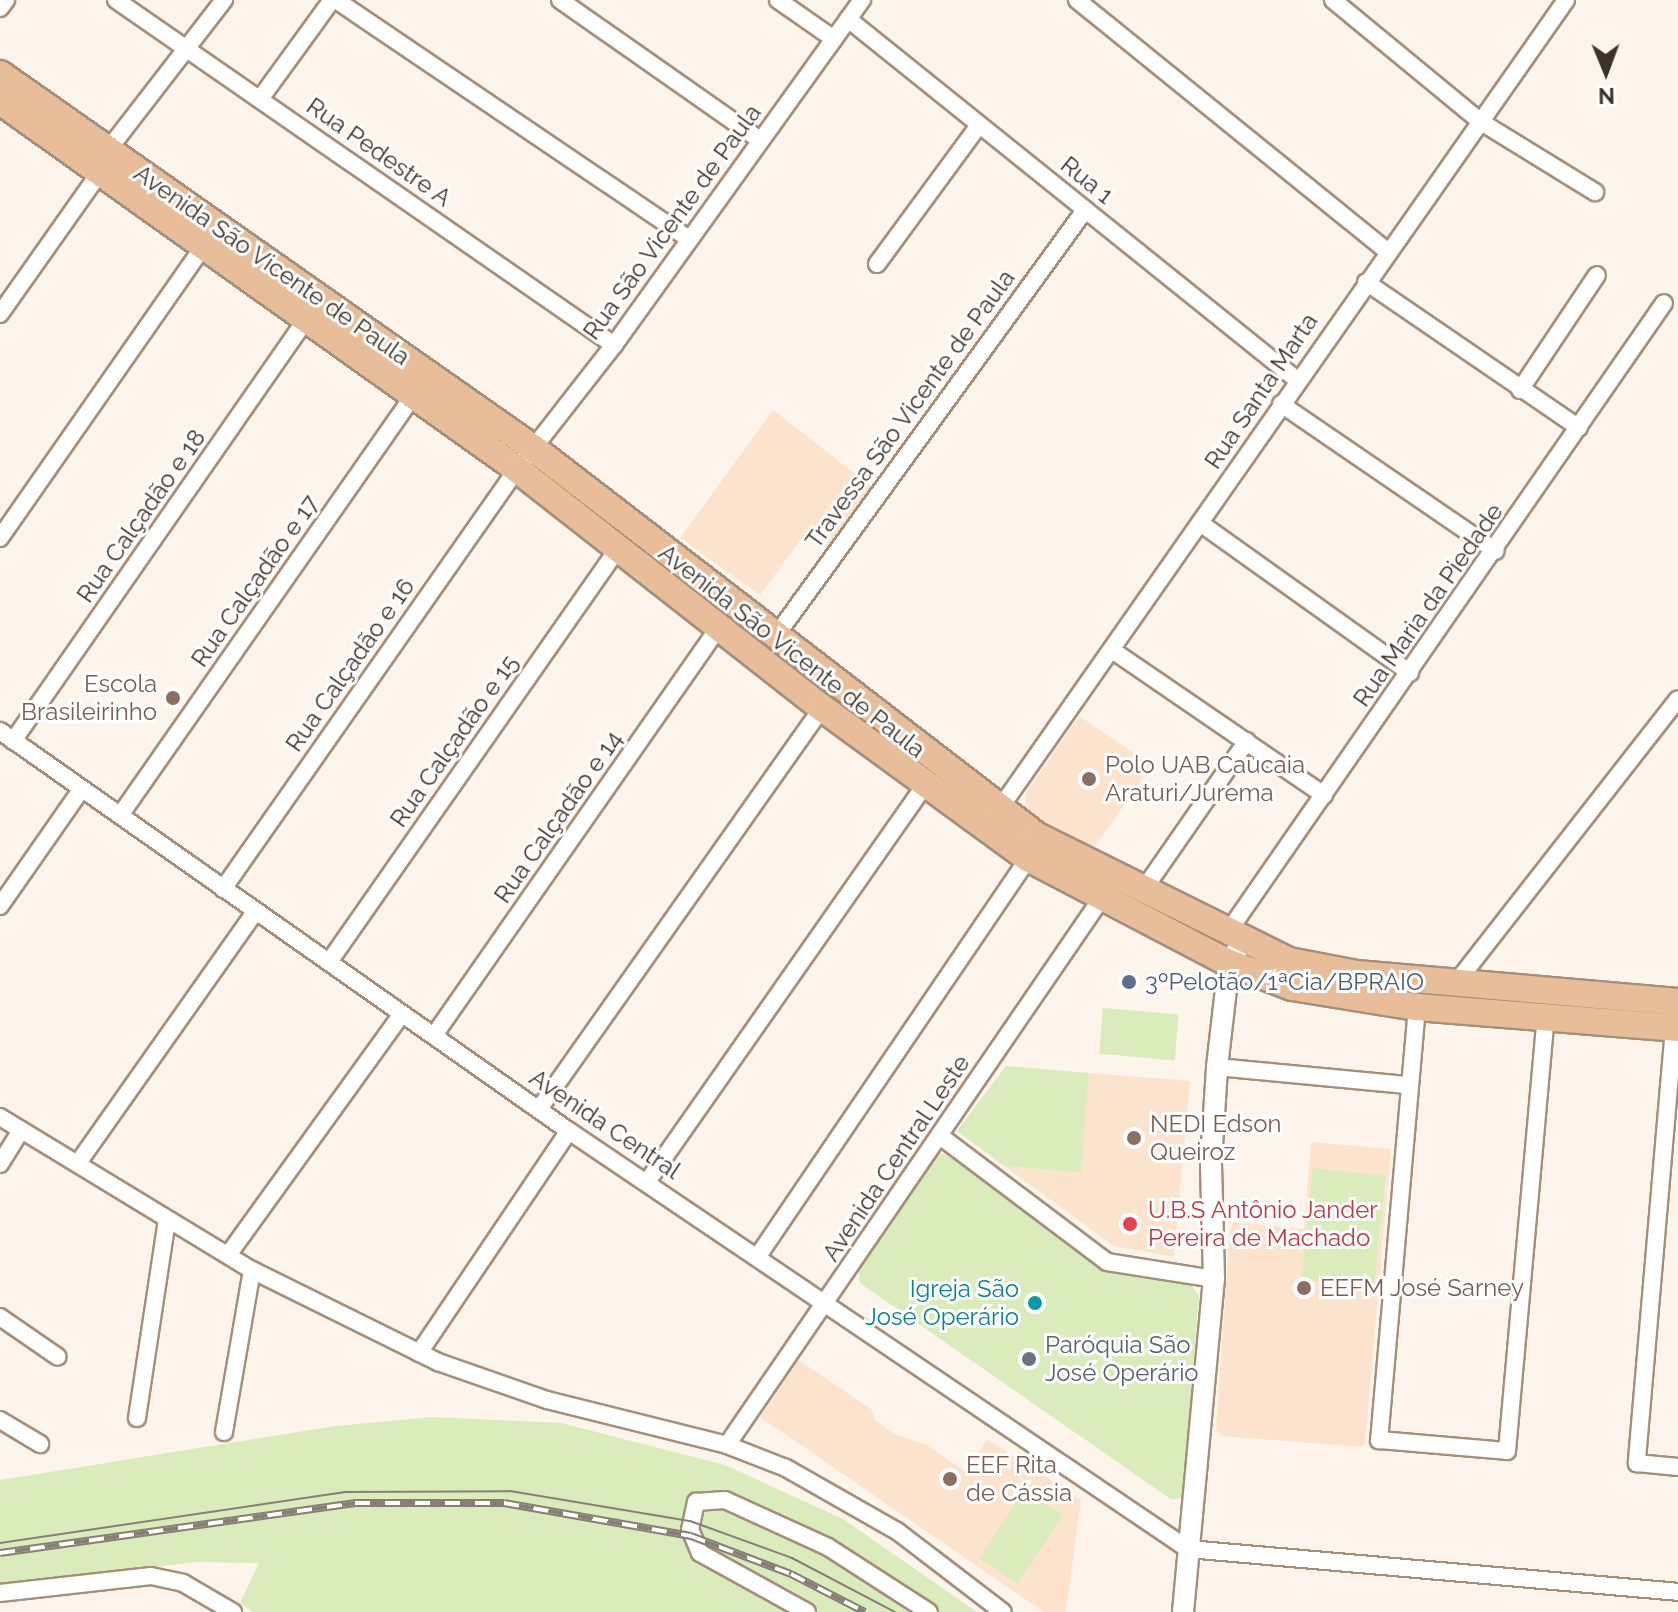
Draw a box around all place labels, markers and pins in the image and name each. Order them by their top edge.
place label: Escola Brasileirinho [21,670,157,726]
marker: Escola Brasileirinho [164,689,182,707]
place label: Polo UAB Caucaia Araturi/Jurema [1105,751,1305,807]
marker: Polo UAB Caucaia Araturi/Jurema [1080,770,1098,788]
place label: 3ºPelotão/1ªCia/BPRAIO [1145,968,1424,996]
marker: 3ºPelotão/1ªCia/BPRAIO [1120,973,1138,991]
place label: NEDI Edson Queiroz [1150,1110,1281,1166]
marker: NEDI Edson Queiroz [1125,1129,1143,1147]
place label: U.B.S Antônio Jander Pereira de Machado [1148,1196,1379,1252]
marker: U.B.S Antônio Jander Pereira de Machado [1119,1213,1141,1235]
place label: EEFM José Sarney [1320,1274,1525,1302]
place label: Igreja São José Operário [865,1275,1019,1331]
marker: EEFM José Sarney [1295,1279,1313,1297]
marker: Igreja São José Operário [1026,1294,1044,1312]
place label: Paróquia São José Operário [1045,1331,1199,1387]
marker: Paróquia São José Operário [1020,1350,1038,1368]
place label: EEF Rita de Cássia [966,1451,1072,1507]
marker: EEF Rita de Cássia [941,1470,959,1488]

